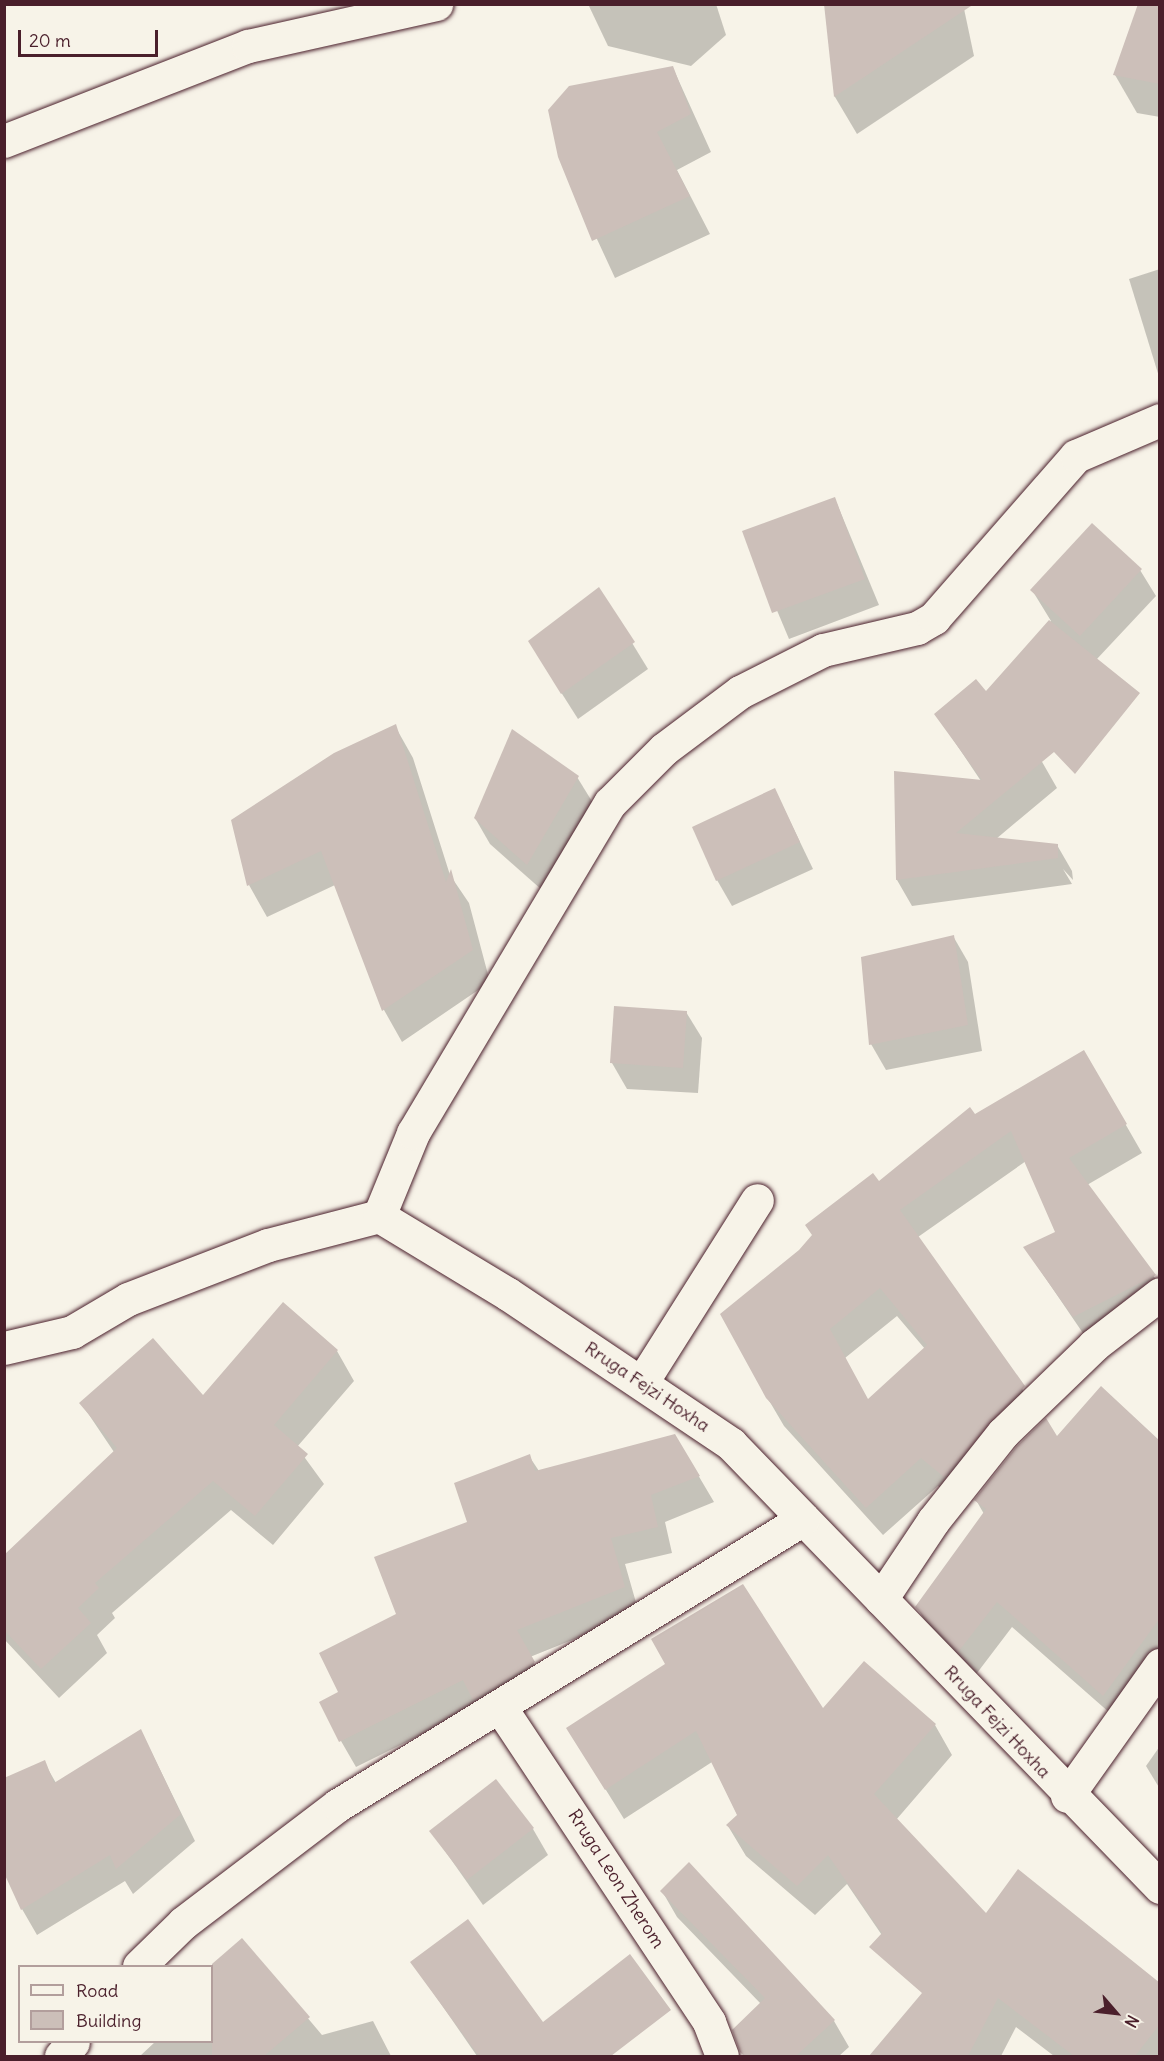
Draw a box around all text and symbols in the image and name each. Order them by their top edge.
scale bar [21,18,160,56]
text: 20 m [29,29,71,52]
street label: Rruga Fejzi Hoxha [580,1337,714,1437]
street label: Rruga Fejzi Hoxha [939,1661,1055,1783]
street label: Rruga Leon Zherom [563,1806,669,1952]
legend [18,1965,213,2043]
text: Road [76,1979,118,2002]
north arrow [1086,1983,1146,2043]
text: Building [76,2009,141,2032]
text: N [1120,2012,1143,2031]

